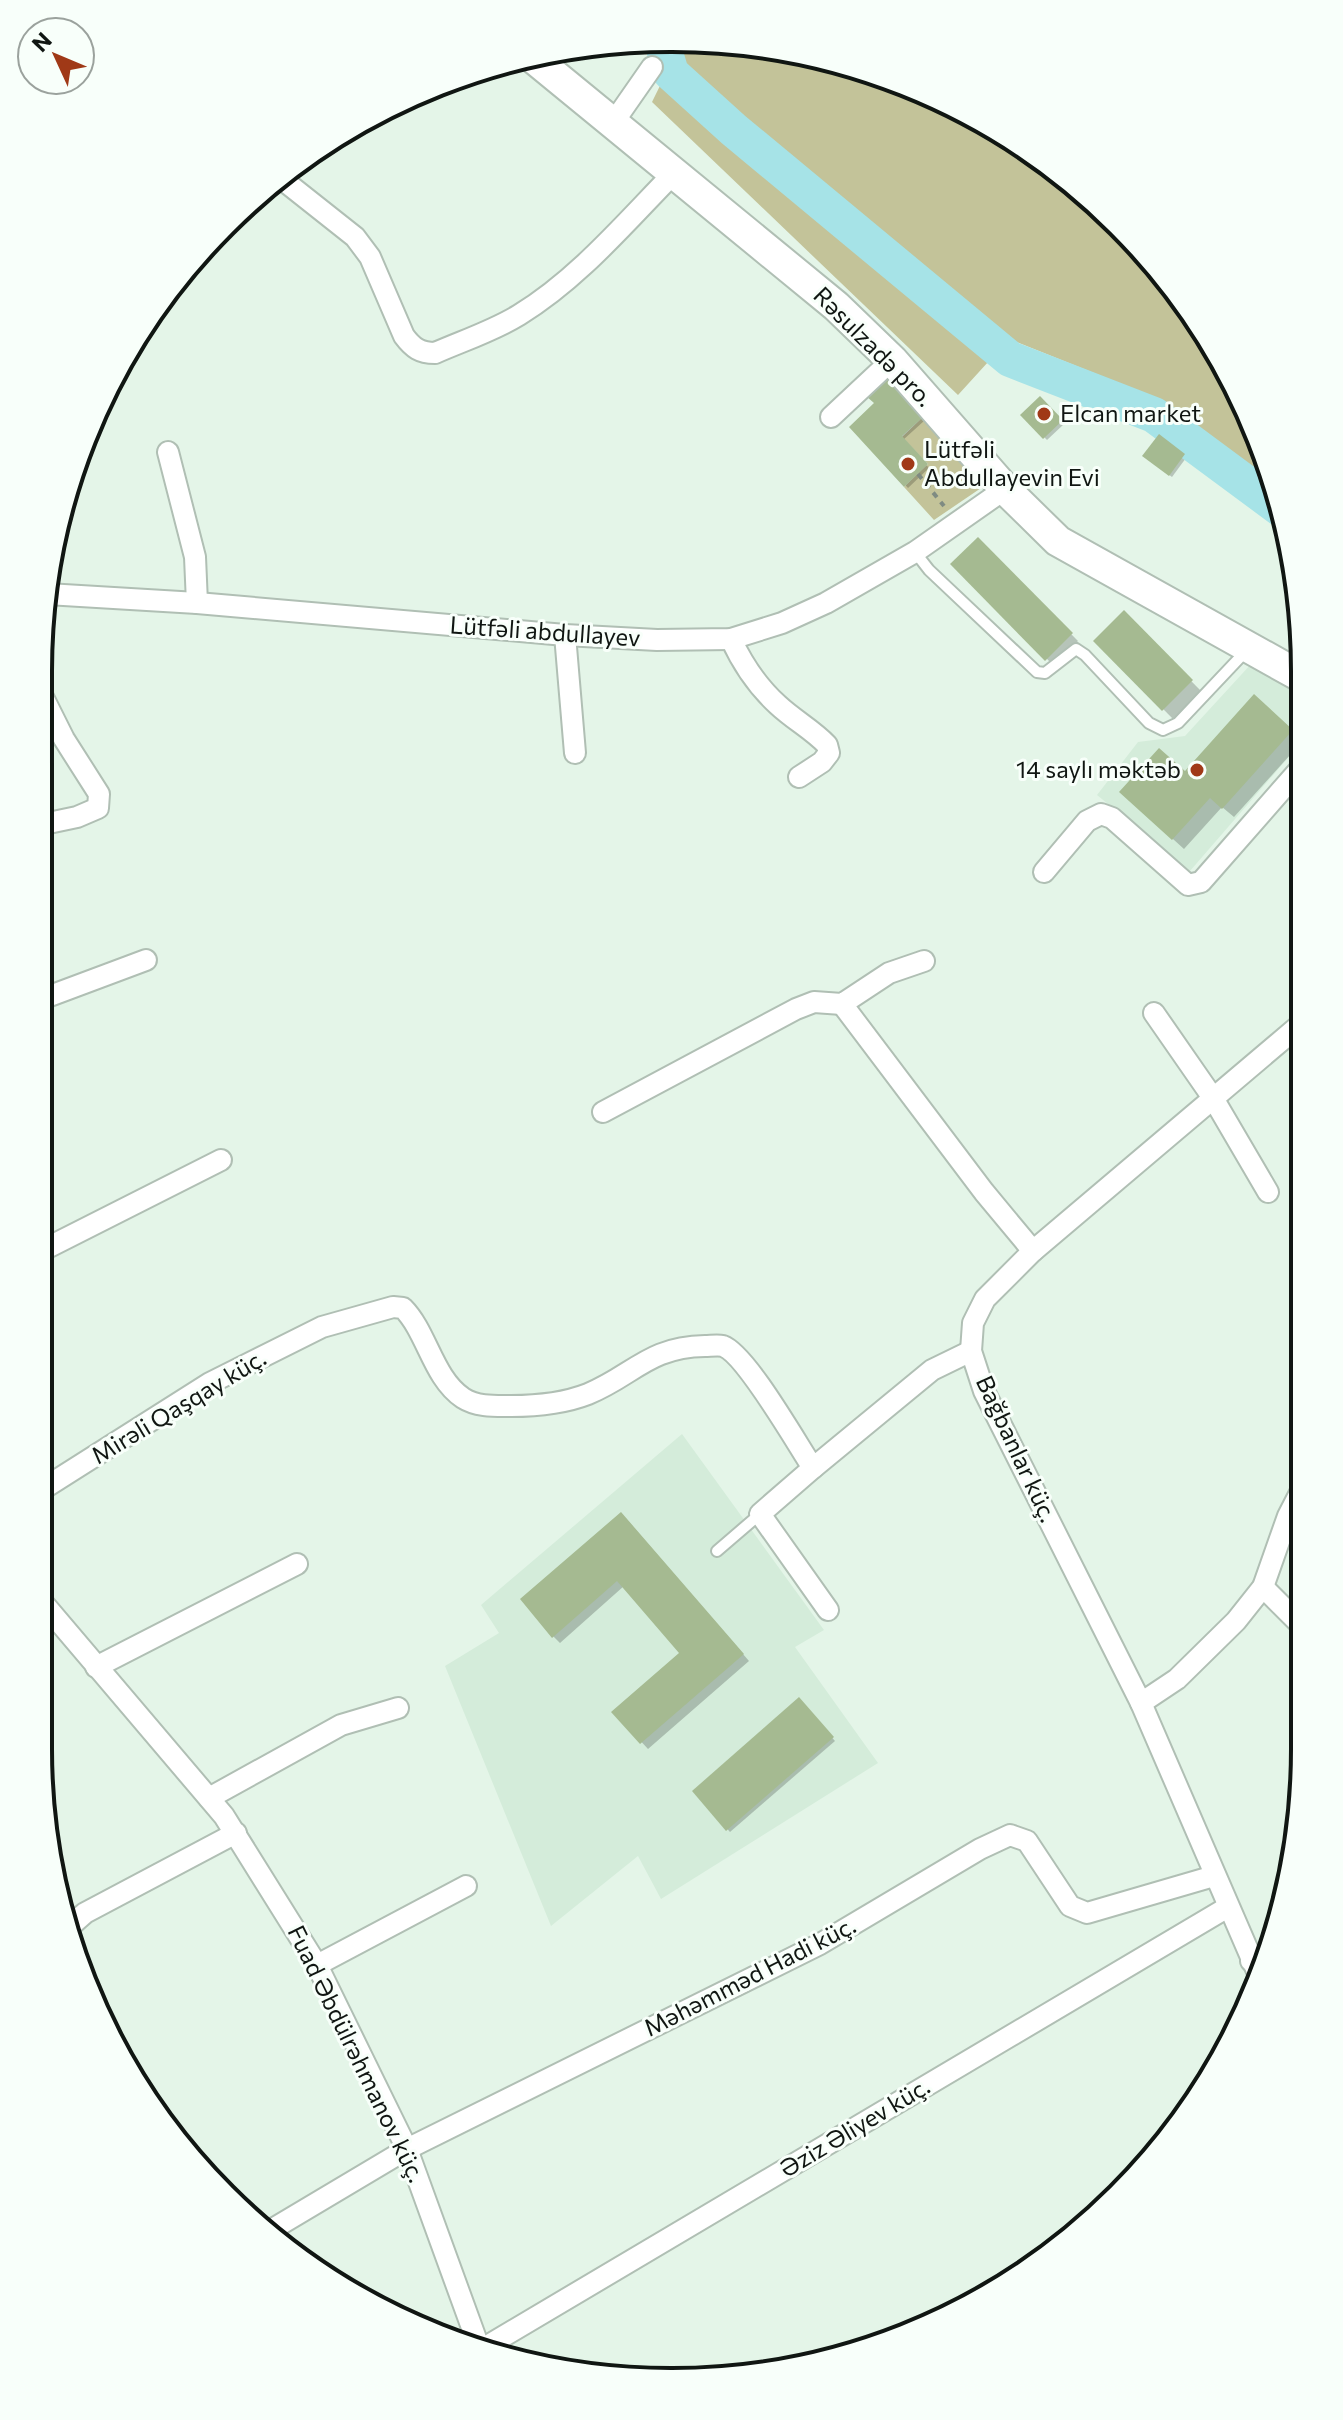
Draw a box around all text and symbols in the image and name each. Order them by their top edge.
north arrow [16,16,96,96]
text: N [26,26,57,57]
street label: Rəsulzadə pro. [808,280,940,412]
place label: Elcan market [1060,398,1201,427]
marker: Elcan market [1035,405,1053,423]
place label: Lütfəli Abdullayevin Evi [924,434,1100,491]
marker: Lütfəli Abdullayevin Evi [899,455,917,473]
street label: Lütfəli abdullayev [449,609,641,652]
place label: 14 saylı məktəb [1016,754,1181,783]
marker: 14 saylı məktəb [1188,761,1206,779]
street label: Mirəli Qaşqay küç. [86,1342,271,1469]
street label: Bağbanlar küç. [971,1370,1064,1526]
street label: Məhəmməd Hadi küç. [639,1910,860,2042]
street label: Fuad Əbdülrəhmanov küç. [282,1920,432,2186]
street label: Əziz Əliyev küç. [774,2071,935,2183]

